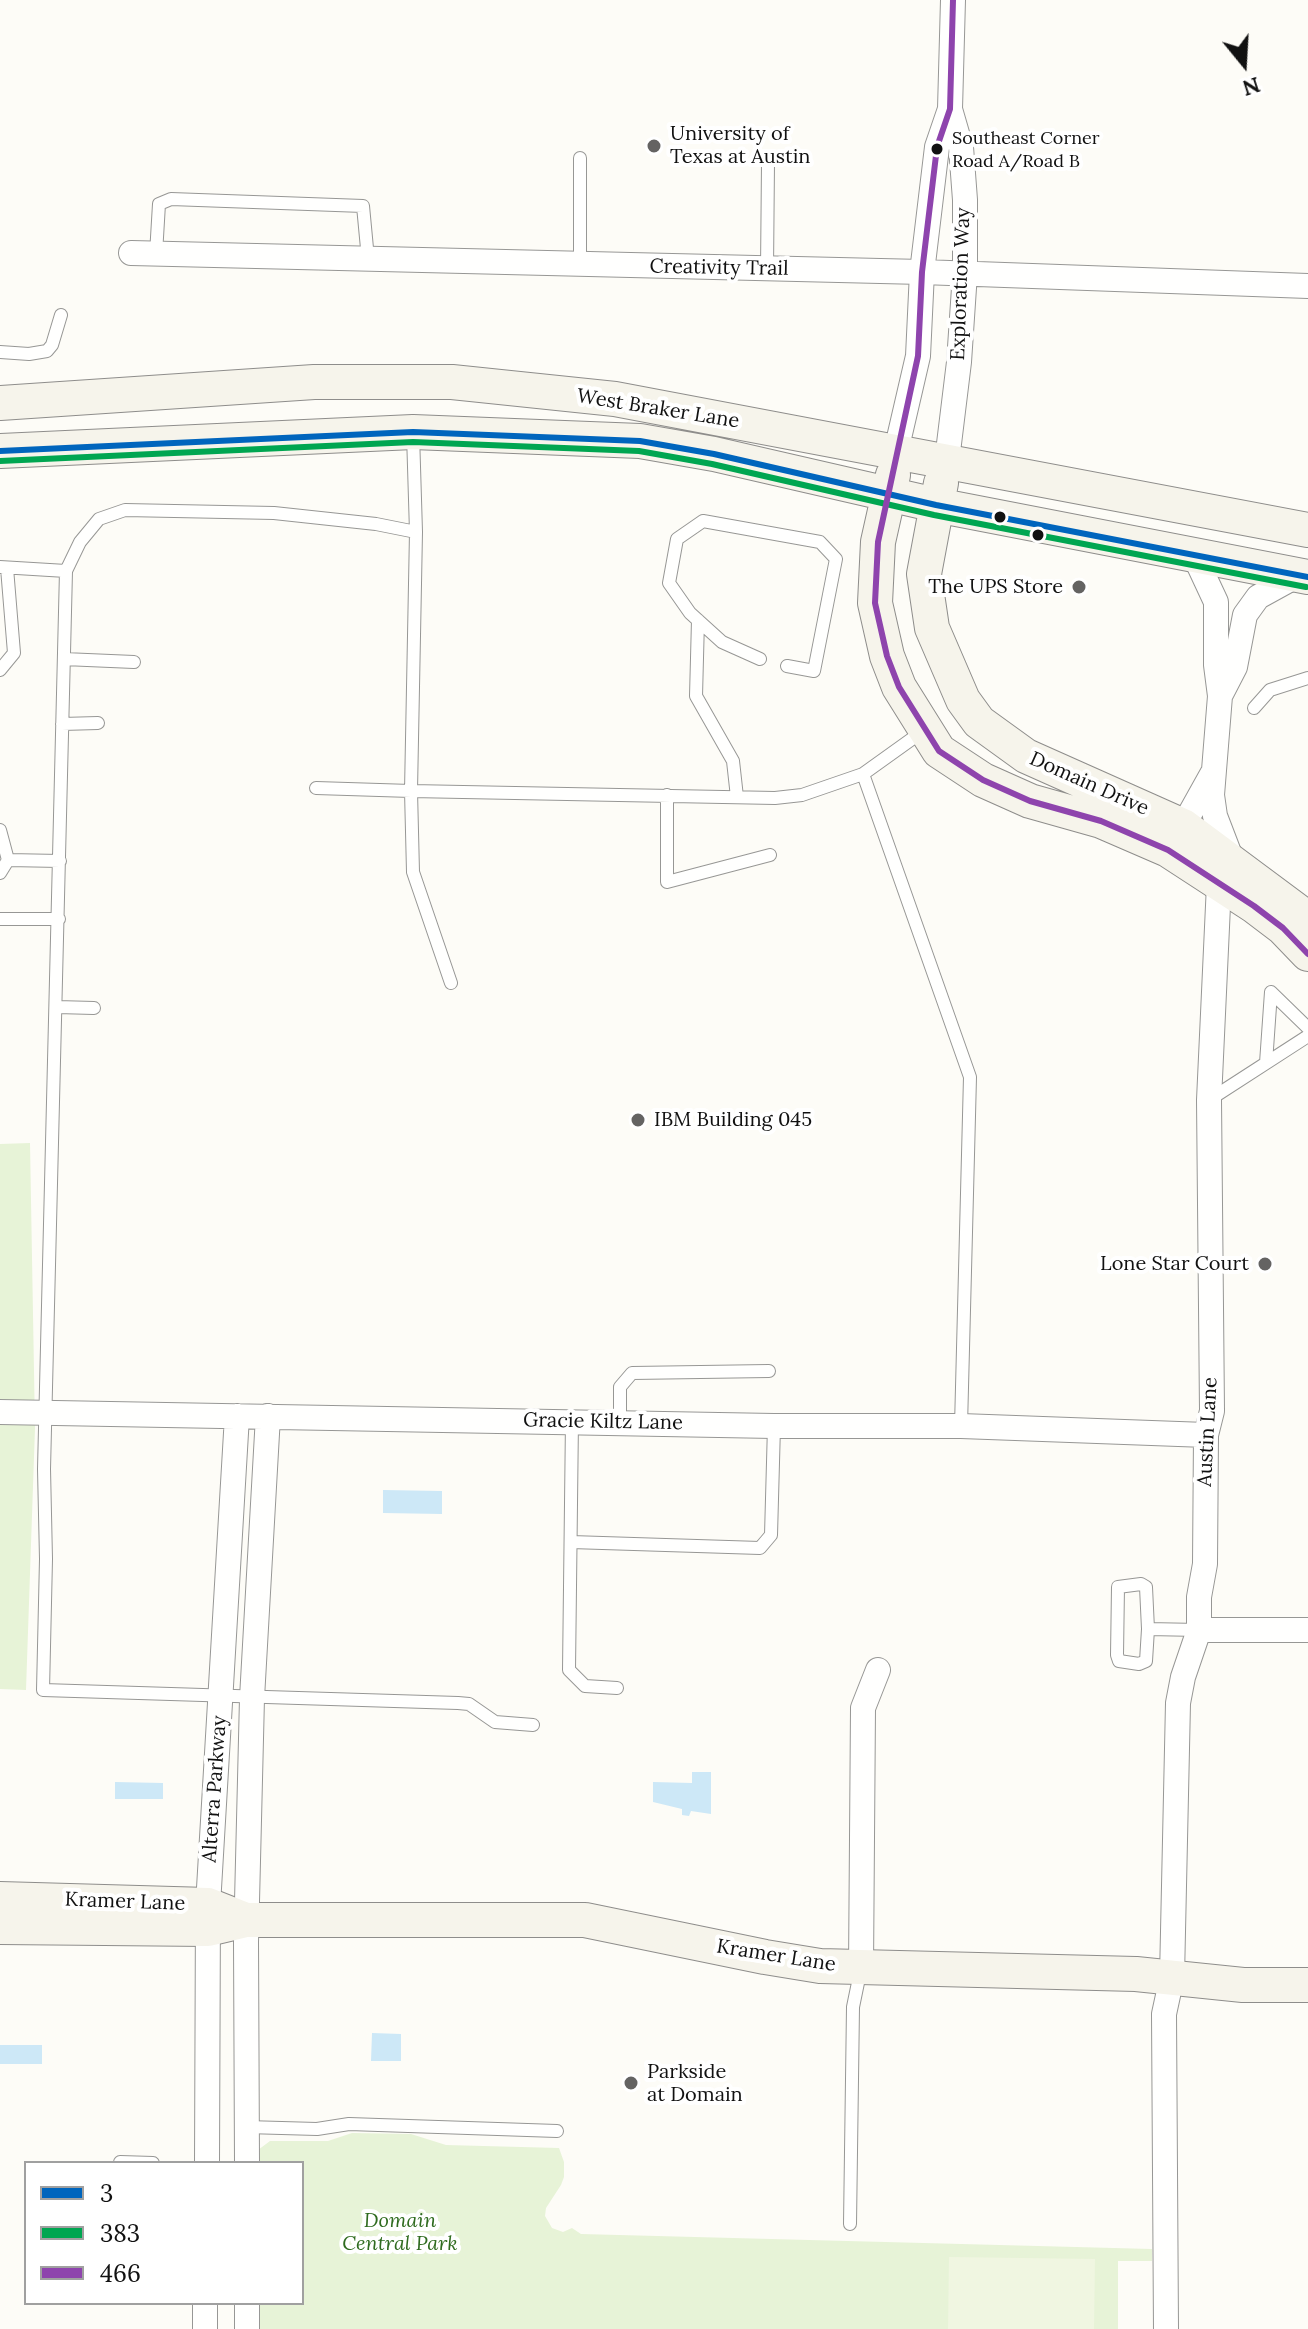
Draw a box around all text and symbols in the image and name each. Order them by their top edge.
north arrow [1204,24,1284,104]
text: N [1239,71,1264,103]
place label: University of Texas at Austin [670,122,810,169]
place label: Southeast Corner Road A/Road B [952,128,1100,170]
marker: University of Texas at Austin [645,137,663,155]
marker: Southeast Corner Road A/Road B [929,141,945,157]
street label: Exploration Way [946,207,976,361]
street label: Creativity Trail [649,255,789,281]
street label: West Braker Lane [575,384,741,434]
unlabelled marker [992,509,1008,525]
unlabelled marker [1030,527,1046,543]
place label: The UPS Store [928,575,1063,599]
marker: The UPS Store [1070,578,1088,596]
street label: Domain Drive [1026,747,1152,821]
place label: IBM Building 045 [654,1108,812,1132]
marker: IBM Building 045 [629,1111,647,1129]
place label: Lone Star Court [1100,1252,1249,1276]
marker: Lone Star Court [1256,1255,1274,1273]
street label: Austin Lane [1193,1377,1223,1487]
street label: Gracie Kiltz Lane [523,1409,683,1435]
street label: Alterra Parkway [198,1715,232,1863]
street label: Kramer Lane [64,1888,186,1916]
street label: Kramer Lane [715,1935,837,1977]
place label: Parkside at Domain [647,2060,743,2107]
marker: Parkside at Domain [622,2074,640,2092]
legend [24,2161,304,2305]
text: 3 [100,2178,113,2209]
park label: Domain Central Park [342,2209,458,2256]
text: 383 [100,2218,140,2249]
text: 466 [100,2258,141,2289]

